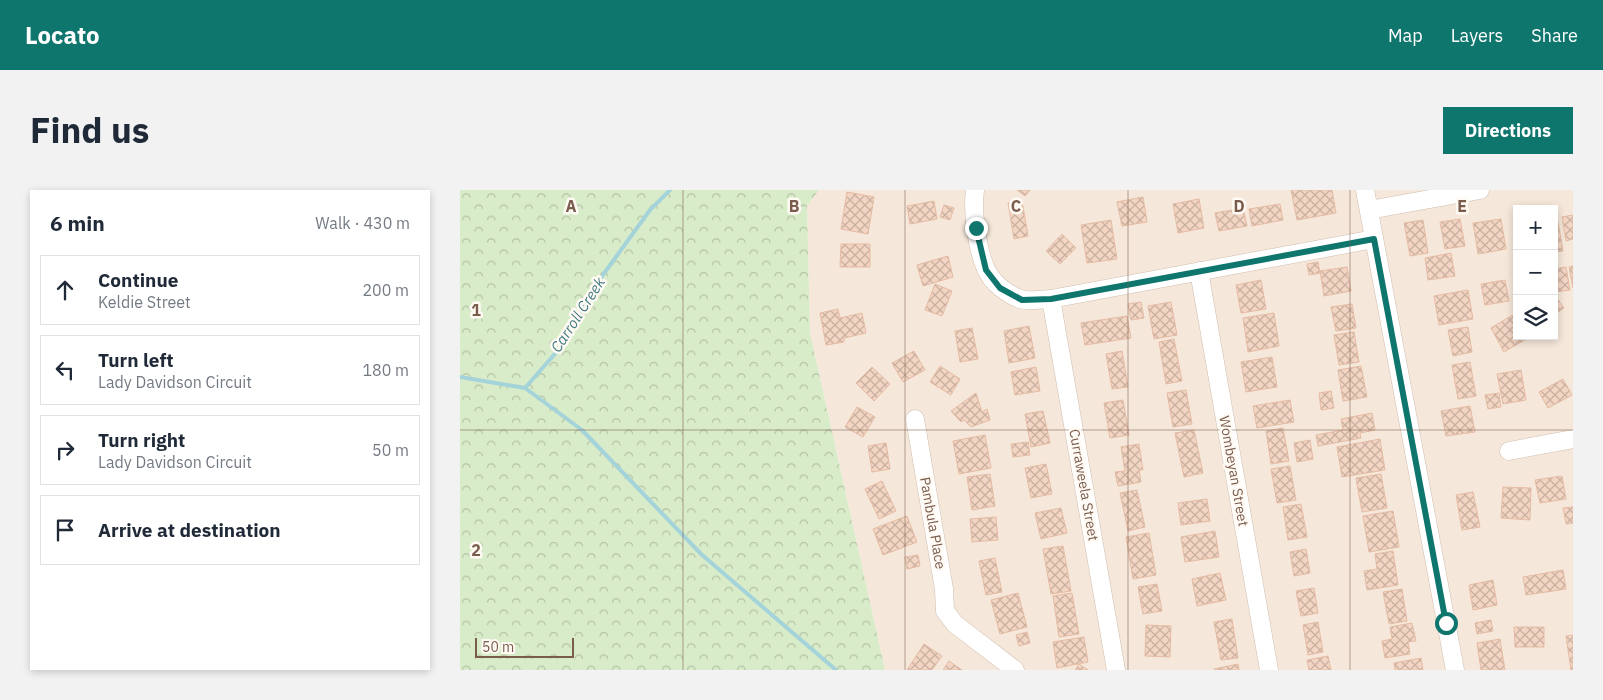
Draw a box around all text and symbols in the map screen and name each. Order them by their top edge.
text: Locato [25,19,100,51]
text: Map [1388,24,1423,47]
text: Layers [1451,24,1503,47]
text: Share [1531,24,1578,47]
text: Find us [30,107,149,153]
button: Directions [1443,107,1573,154]
text: A [566,196,577,216]
text: B [789,196,800,216]
text: C [1011,196,1021,216]
text: D [1233,196,1245,216]
text: E [1457,196,1467,216]
map controls [1513,205,1558,340]
button: + [1513,205,1558,250]
text: 6 min [50,209,105,237]
text: Walk · 430 m [315,213,410,233]
route end [965,217,988,240]
button: − [1513,250,1558,295]
text: Continue [98,268,178,292]
water label: Carroll Creek [546,273,609,356]
icon: ahead [51,276,79,304]
text: 200 m [362,280,409,300]
text: Keldie Street [98,292,191,312]
button: layers [1513,295,1558,340]
text: 1 [471,300,481,320]
text: Turn left [98,348,174,372]
icon: left [51,356,79,384]
text: 180 m [362,360,409,380]
text: Lady Davidson Circuit [98,372,252,392]
street label: Wombeyan Street [1215,414,1253,528]
text: Turn right [98,428,185,452]
street label: Curraweela Street [1065,428,1103,542]
icon: right [51,436,79,464]
text: 50 m [372,440,409,460]
text: Lady Davidson Circuit [98,452,252,472]
street label: Pambula Place [916,476,950,571]
icon: arrive [51,516,79,544]
text: Arrive at destination [98,518,281,542]
text: 2 [471,540,481,560]
route start [1435,612,1458,635]
scale bar [475,635,574,658]
text: 50 m [482,638,514,656]

